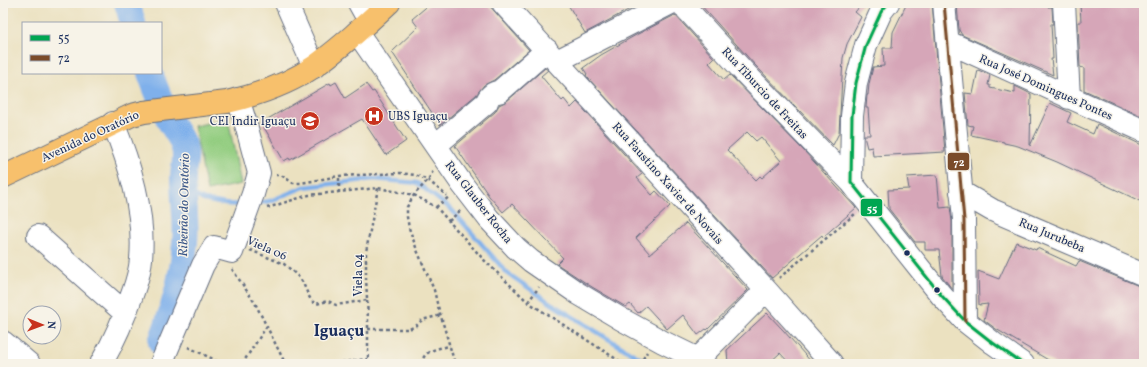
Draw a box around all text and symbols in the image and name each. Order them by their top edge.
legend [22,22,162,74]
text: 55 [58,31,70,47]
street label: Rua Tiburcio de Freitas [717,44,811,143]
text: 72 [58,51,70,67]
street label: Rua José Domingues Pontes [976,51,1115,125]
hospital icon: UBS Iguaçu [363,105,385,127]
street label: Avenida do Oratório [39,107,142,167]
place label: UBS Iguaçu [388,109,448,125]
school or university icon: CEI Indir Iguaçu [299,110,321,132]
place label: CEI Indir Iguaçu [210,114,296,130]
street label: Rua Faustino Xavier de Novais [608,119,726,248]
line badge: 72 [947,152,970,171]
water label: Ribeirão do Oratório [175,153,195,257]
text: 72 [954,156,965,171]
street label: Rua Glauber Rocha [441,158,516,247]
line badge: 55 [860,198,883,217]
text: 55 [867,202,877,217]
street label: Rua Jurubeba [1016,215,1087,257]
street label: Viela 06 [244,233,289,265]
unlabelled marker [902,248,912,258]
street label: Viela 04 [351,254,367,296]
unlabelled marker [932,285,942,295]
north arrow [22,305,62,345]
text: N [43,321,58,329]
district label: Iguaçu [314,321,365,343]

